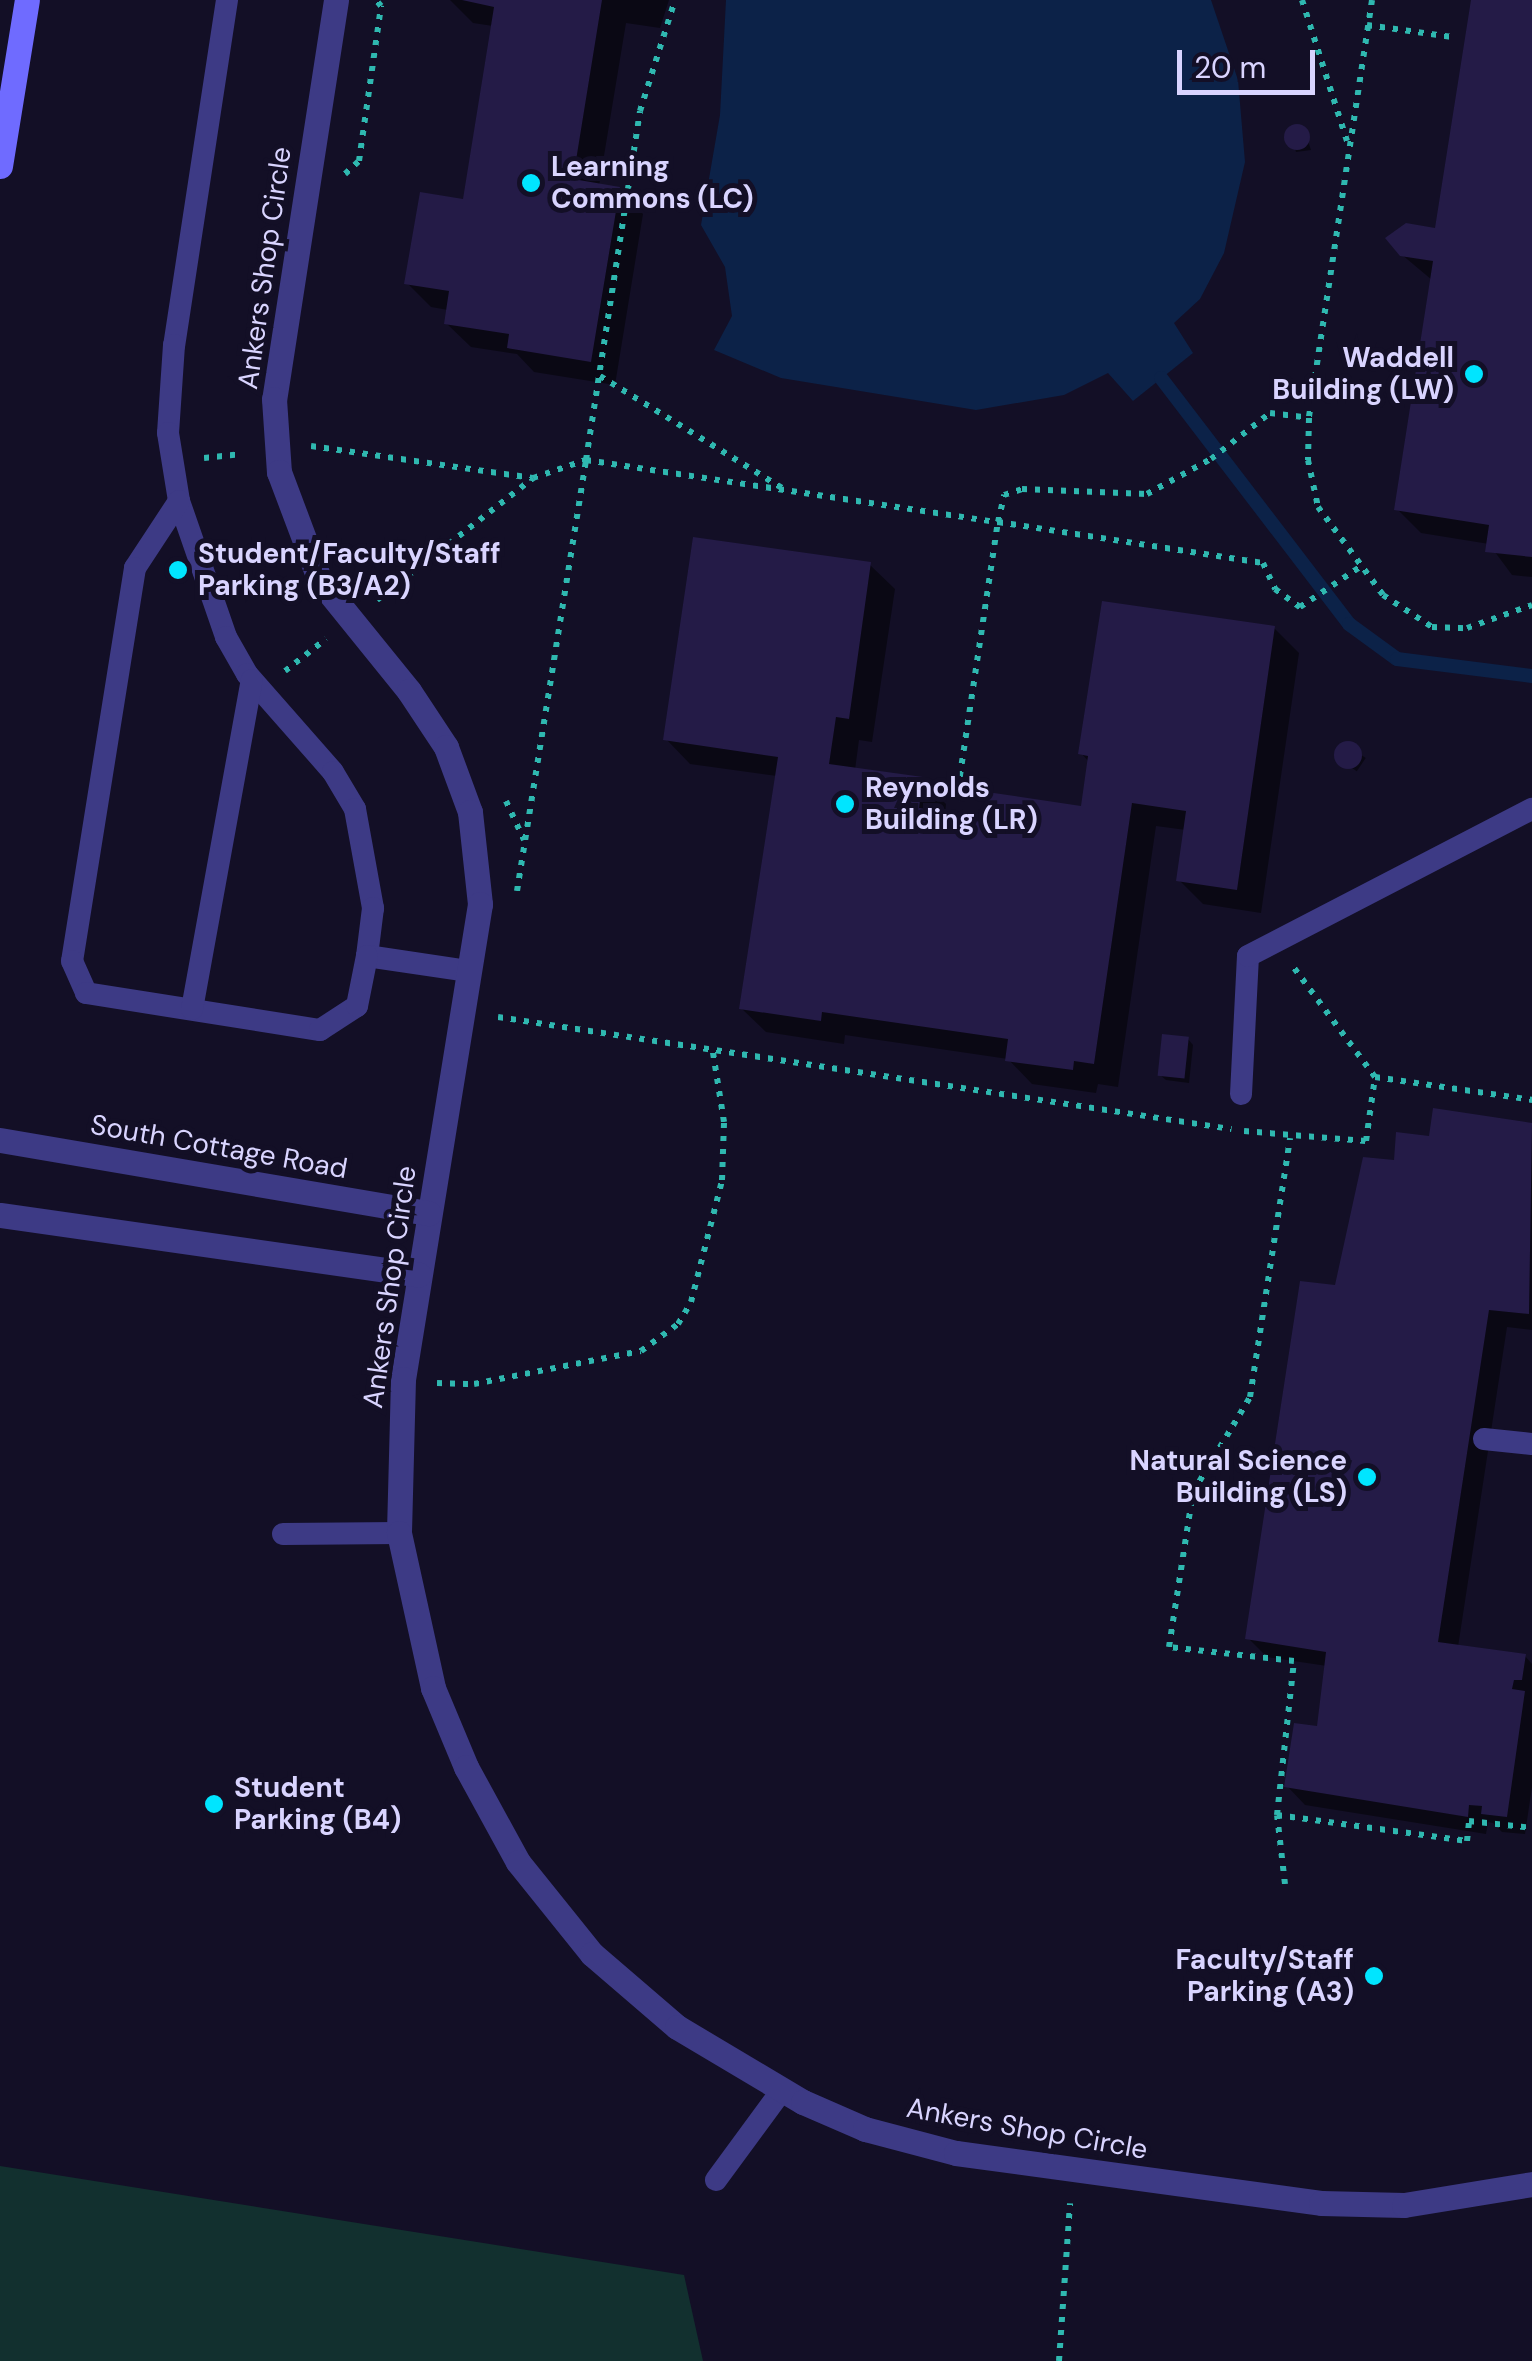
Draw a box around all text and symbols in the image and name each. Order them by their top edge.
scale bar [1182,30,1320,92]
text: 20 m [1194,48,1266,87]
street label: Ankers Shop Circle [231,145,299,391]
place label: Learning Commons (LC) [551,150,754,216]
marker: Learning Commons (LC) [520,172,542,194]
place label: Waddell Building (LW) [1272,341,1454,407]
marker: Waddell Building (LW) [1463,363,1485,385]
place label: Student/Faculty/Staff Parking (B3/A2) [198,537,501,603]
marker: Student/Faculty/Staff Parking (B3/A2) [167,559,189,581]
place label: Reynolds Building (LR) [865,771,1038,837]
marker: Reynolds Building (LR) [834,793,856,815]
street label: South Cottage Road [88,1108,350,1186]
street label: Ankers Shop Circle [356,1164,424,1410]
place label: Natural Science Building (LS) [1129,1444,1347,1510]
marker: Natural Science Building (LS) [1356,1466,1378,1488]
place label: Student Parking (B4) [234,1771,401,1837]
marker: Student Parking (B4) [203,1793,225,1815]
place label: Faculty/Staff Parking (A3) [1175,1943,1354,2009]
marker: Faculty/Staff Parking (A3) [1363,1965,1385,1987]
street label: Ankers Shop Circle [904,2091,1150,2167]

